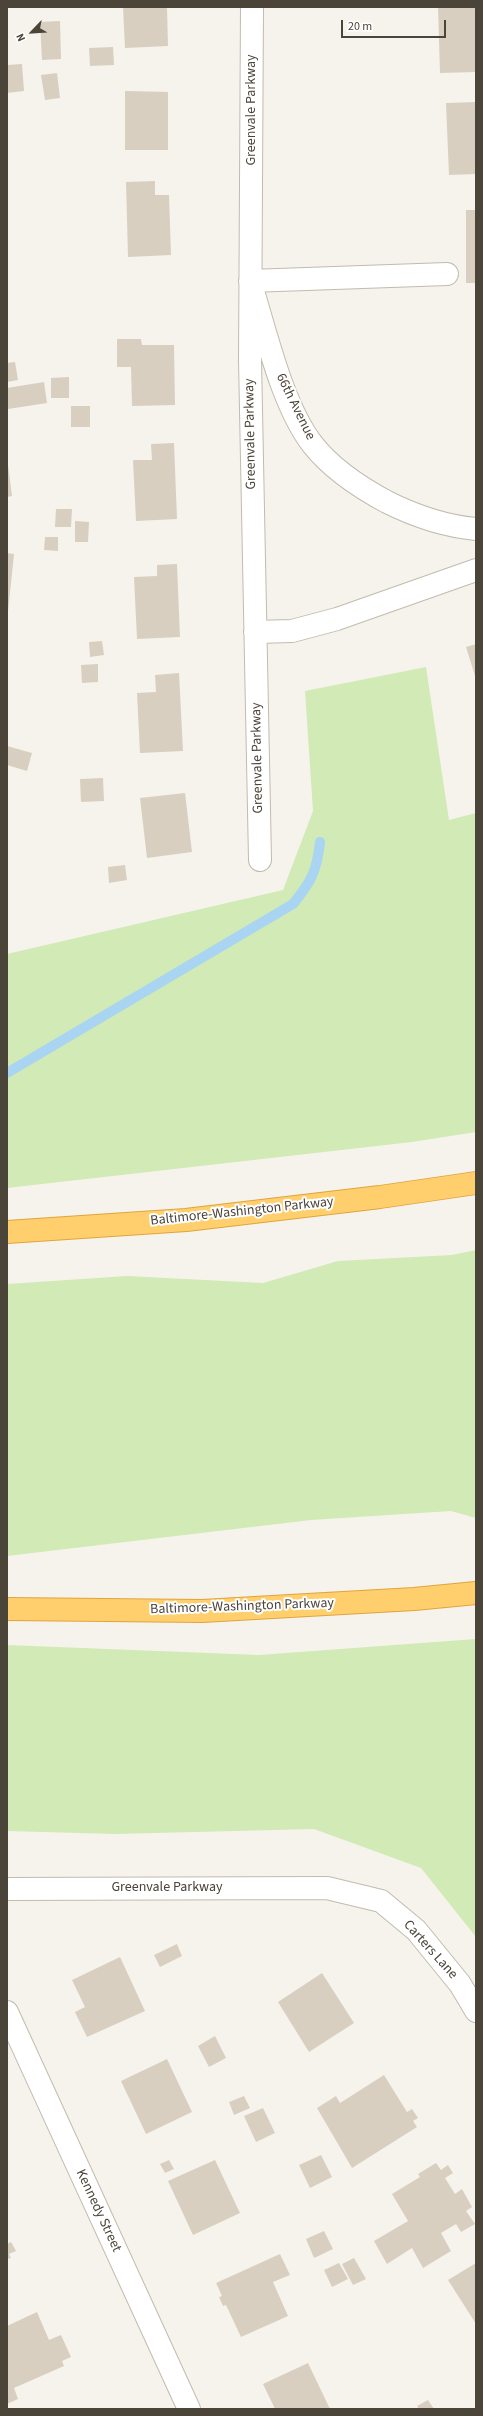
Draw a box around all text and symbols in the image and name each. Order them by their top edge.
north arrow [12,12,52,52]
scale bar [343,12,448,38]
text: 20 m [348,18,372,35]
text: N [12,31,29,44]
street label: Greenvale Parkway [244,54,260,166]
street label: 66th Avenue [272,371,318,443]
street label: Greenvale Parkway [242,378,260,490]
street label: Greenvale Parkway [249,702,267,814]
street label: Baltimore-Washington Parkway [150,1194,334,1230]
street label: Baltimore-Washington Parkway [150,1595,334,1619]
street label: Greenvale Parkway [111,1880,223,1896]
street label: Carters Lane [399,1917,461,1983]
street label: Kennedy Street [71,2167,125,2255]

